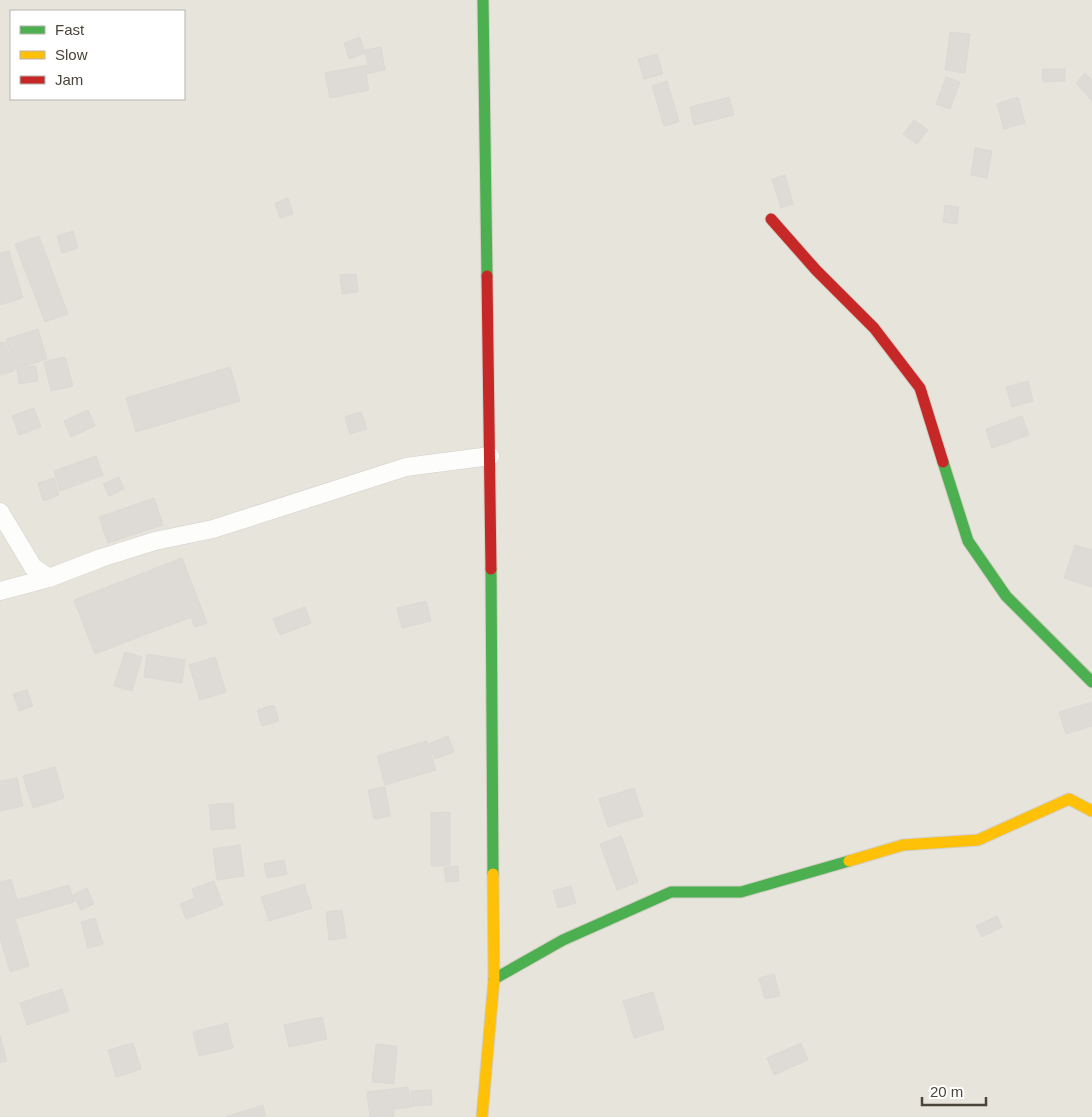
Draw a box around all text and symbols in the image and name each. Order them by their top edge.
legend [10,10,185,100]
text: Fast [55,21,85,38]
text: Slow [55,46,88,63]
text: Jam [55,71,83,88]
scale bar [922,1074,986,1106]
text: 20 m [930,1083,963,1100]

